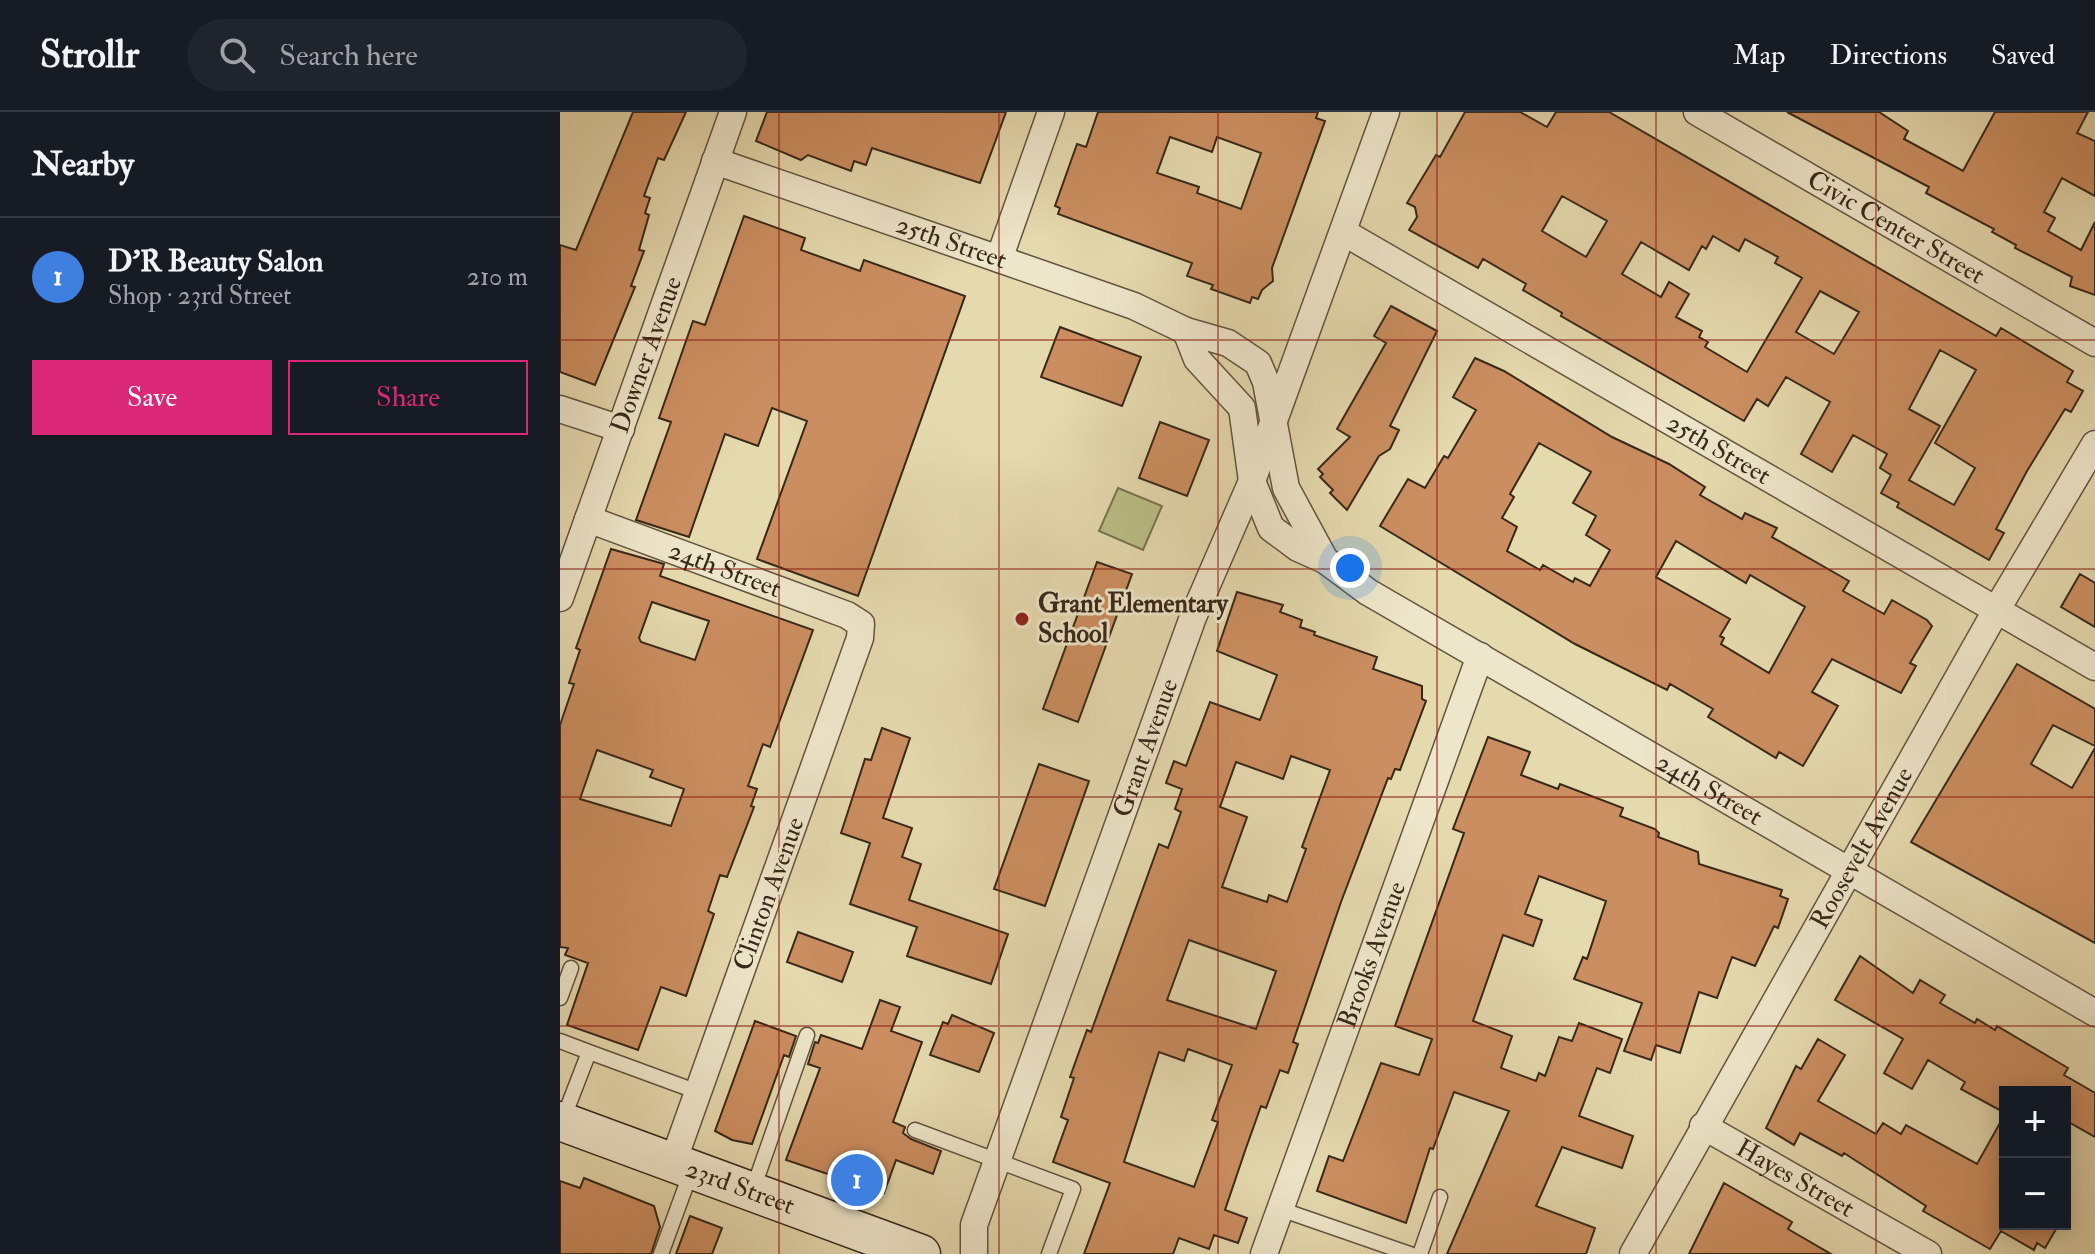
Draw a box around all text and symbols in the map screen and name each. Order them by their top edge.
search box [187,19,747,91]
text: Strollr [40,31,139,79]
icon: search [215,33,259,77]
text: Search here [279,37,418,74]
text: Map [1733,38,1786,73]
text: Directions [1830,38,1947,73]
text: Saved [1991,38,2055,73]
text: Nearby [32,143,134,186]
street label: Civic Center Street [1801,163,1990,292]
street label: 25th Street [892,209,1011,276]
text: D’R Beauty Salon [108,243,323,280]
text: 1 [53,261,63,293]
text: 210 m [467,261,528,293]
street label: Downer Avenue [604,272,689,438]
text: Shop · 23rd Street [108,280,291,312]
button: Save [32,360,272,435]
button: Share [288,360,528,435]
street label: 25th Street [1661,407,1776,492]
street label: 24th Street [664,534,786,605]
your location [1330,548,1370,588]
place label: Grant Elementary School [1038,588,1230,650]
marker: Grant Elementary School [1013,610,1031,628]
street label: Grant Avenue [1106,674,1185,822]
street label: 24th Street [1650,746,1768,833]
street label: Roosevelt Avenue [1804,761,1920,935]
street label: Clinton Avenue [726,813,812,975]
street label: Brooks Avenue [1331,877,1413,1032]
map controls [1999,1086,2071,1230]
button: + [1999,1086,2071,1158]
street label: Hayes Street [1730,1132,1860,1225]
pin: 1 [831,1150,883,1210]
street label: 23rd Street [681,1153,799,1222]
button: − [1999,1158,2071,1230]

